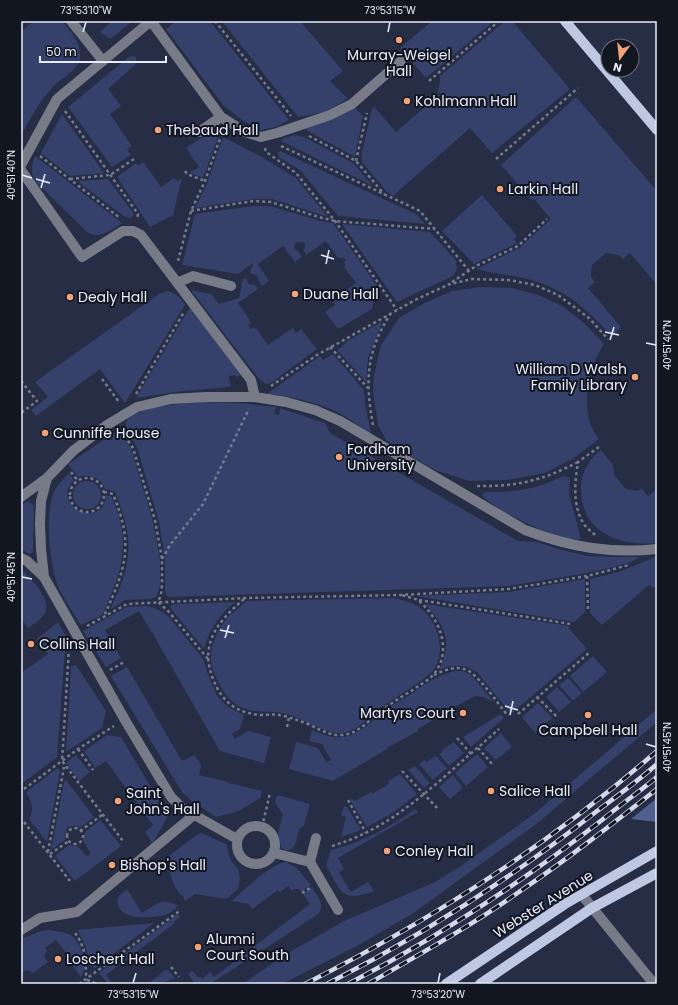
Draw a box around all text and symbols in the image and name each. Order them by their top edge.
text: 73°53'10"W [60,3,112,18]
text: 73°53'15"W [364,3,416,18]
marker: Murray-Weigel Hall [394,35,404,45]
scale bar [40,38,166,64]
north arrow [600,38,640,78]
text: 50 m [46,43,77,60]
place label: Murray-Weigel Hall [347,45,451,81]
text: N [611,59,623,76]
place label: Kohlmann Hall [415,91,516,111]
marker: Kohlmann Hall [402,96,412,106]
place label: Thebaud Hall [166,120,258,140]
marker: Thebaud Hall [153,125,163,135]
text: 40°51'40"N [4,150,19,200]
place label: Larkin Hall [508,179,578,199]
marker: Larkin Hall [495,184,505,194]
place label: Duane Hall [303,284,379,304]
place label: Dealy Hall [78,287,147,307]
marker: Duane Hall [290,289,300,299]
marker: Dealy Hall [65,292,75,302]
text: 40°51'40"N [660,320,675,370]
place label: William D Walsh Family Library [515,359,627,395]
marker: William D Walsh Family Library [630,372,640,382]
place label: Cunniffe House [53,423,160,443]
marker: Cunniffe House [40,428,50,438]
place label: Fordham University [347,439,414,475]
marker: Fordham University [334,452,344,462]
text: 40°51'45"N [4,552,19,602]
place label: Collins Hall [39,634,115,654]
marker: Collins Hall [26,639,36,649]
place label: Martyrs Court [360,703,455,723]
marker: Martyrs Court [458,708,468,718]
marker: Campbell Hall [583,710,593,720]
place label: Campbell Hall [539,720,637,740]
text: 40°51'45"N [660,722,675,772]
place label: Salice Hall [499,781,571,801]
place label: Saint John's Hall [126,783,200,819]
marker: Salice Hall [486,786,496,796]
marker: Saint John's Hall [113,796,123,806]
place label: Conley Hall [395,841,474,861]
marker: Conley Hall [382,846,392,856]
place label: Bishop's Hall [120,855,206,875]
marker: Bishop's Hall [107,860,117,870]
street label: Webster Avenue [489,865,597,943]
place label: Alumni Court South [206,929,289,965]
marker: Alumni Court South [193,942,203,952]
place label: Loschert Hall [66,949,155,969]
marker: Loschert Hall [53,954,63,964]
text: 73°53'15"W [107,987,159,1002]
text: 73°53'20"W [411,987,465,1002]

